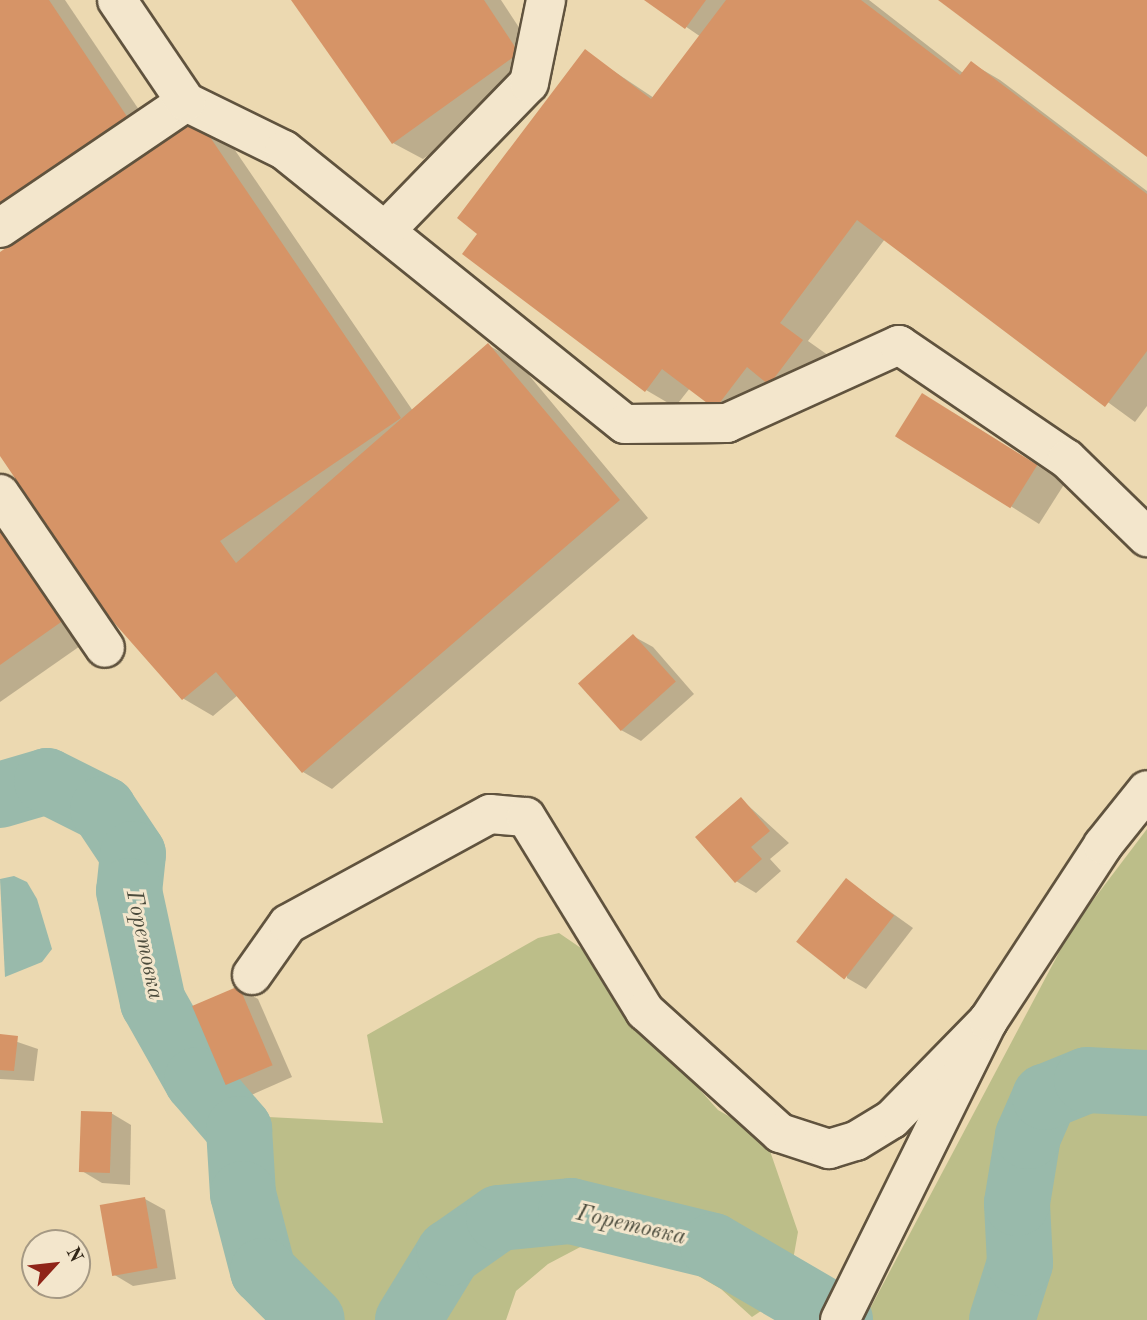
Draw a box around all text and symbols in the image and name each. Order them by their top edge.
water label: Горетовка [119,888,169,1002]
water label: Горетовка [574,1200,688,1252]
north arrow [21,1229,91,1299]
text: N [62,1244,85,1266]

